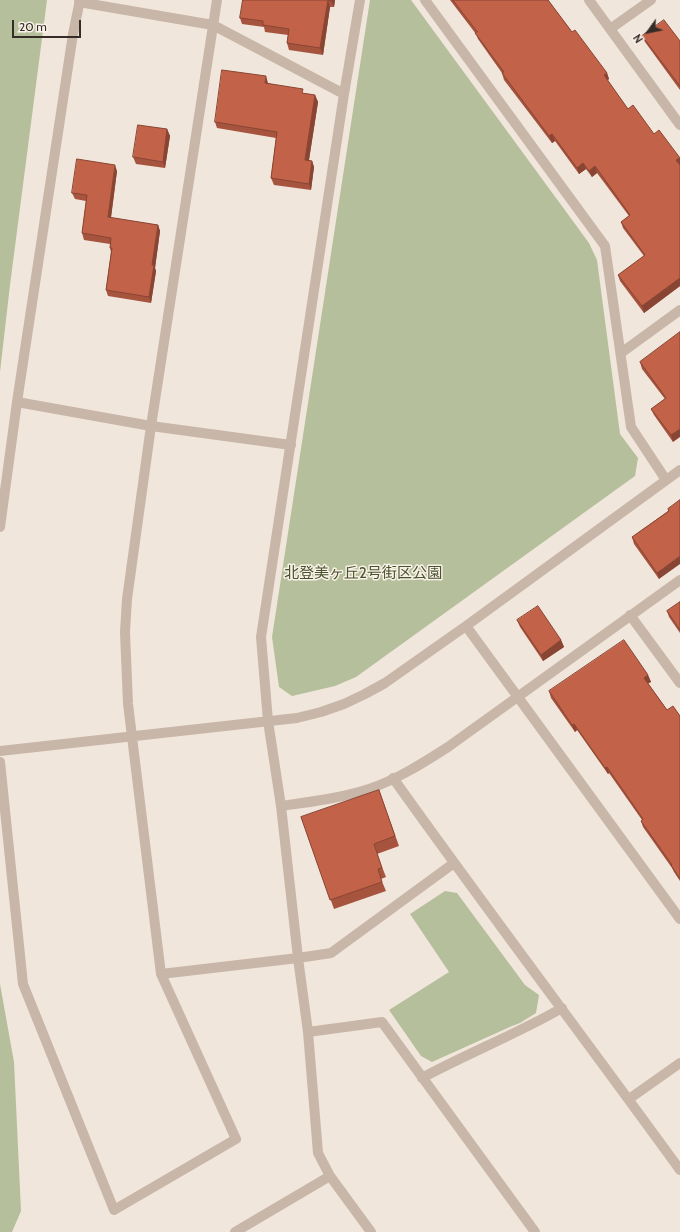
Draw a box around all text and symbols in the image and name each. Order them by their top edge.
scale bar [14,12,83,38]
north arrow [628,12,668,52]
text: 20 m [19,19,47,34]
text: N [630,31,646,46]
park label: 北登美ヶ丘2号街区公園 [284,565,442,583]

